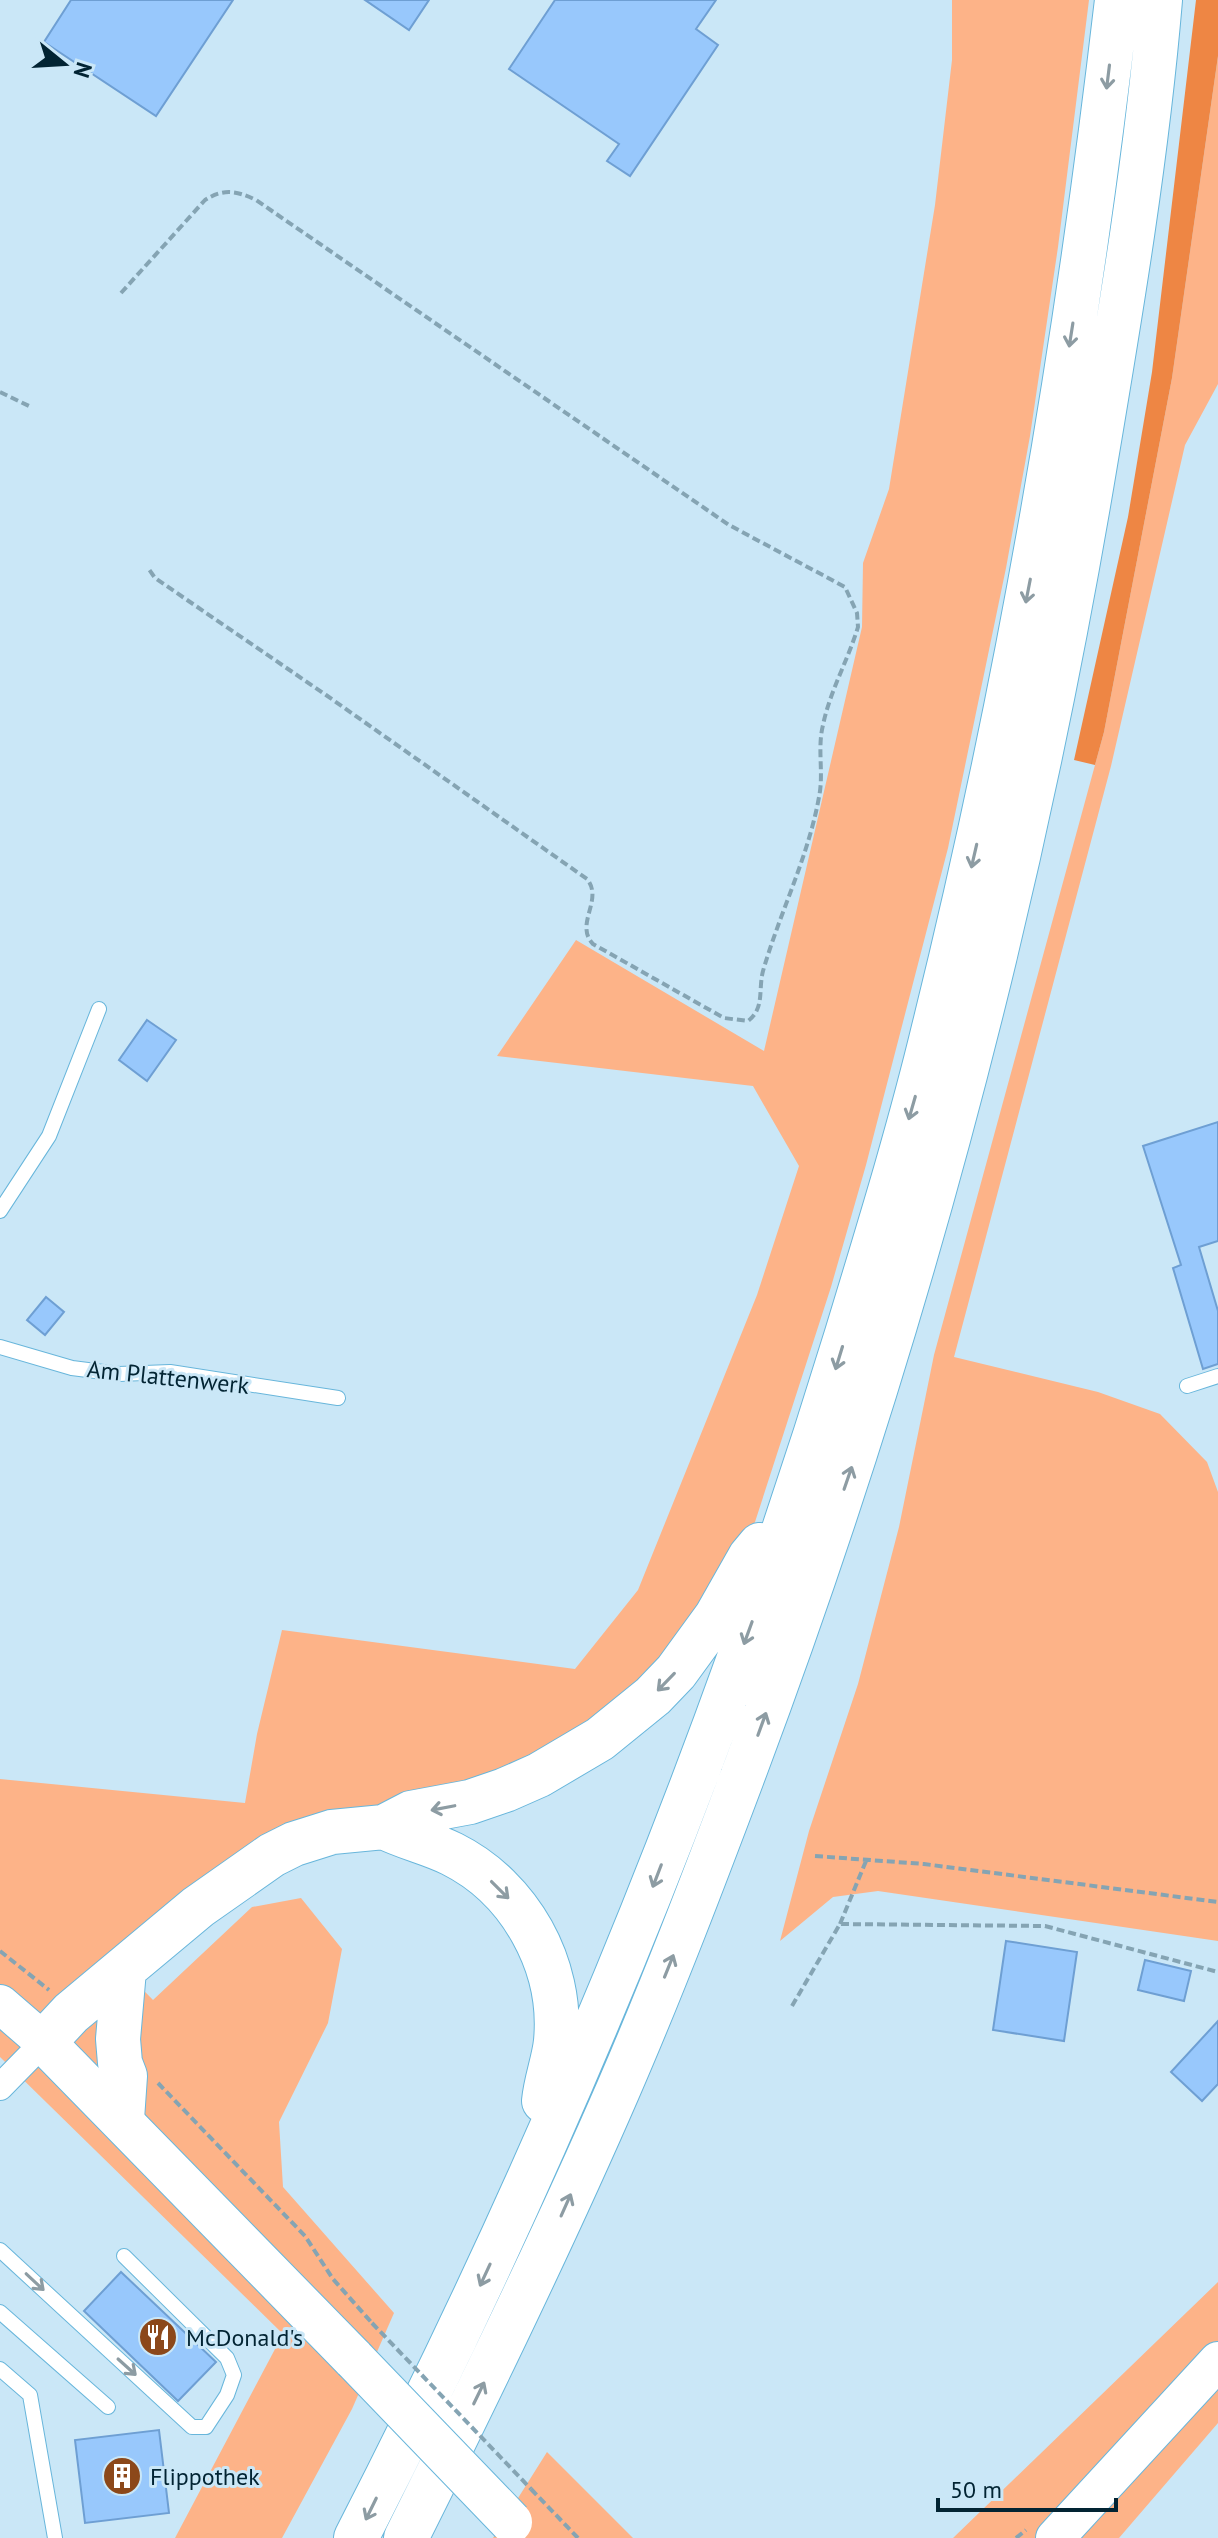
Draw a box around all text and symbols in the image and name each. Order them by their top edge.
north arrow [24,24,104,104]
text: N [67,59,99,81]
one-way arrow [1100,64,1115,90]
one-way arrow [1063,322,1078,347]
one-way arrow [1020,578,1035,604]
one-way arrow [966,843,981,868]
one-way arrow [904,1095,919,1121]
one-way arrow [831,1345,846,1370]
street label: Am Plattenwerk [85,1353,251,1401]
one-way arrow [842,1466,857,1491]
one-way arrow [740,1620,755,1645]
one-way arrow [657,1672,676,1691]
one-way arrow [756,1712,770,1737]
one-way arrow [431,1801,456,1816]
one-way arrow [649,1863,663,1888]
one-way arrow [490,1880,509,1899]
one-way arrow [663,1954,677,1979]
one-way arrow [559,2193,574,2217]
one-way arrow [477,2263,492,2287]
one-way arrow [25,2273,45,2292]
restaurant icon: McDonald's [137,2316,179,2358]
place label: McDonald's [186,2322,303,2353]
one-way arrow [117,2357,137,2375]
one-way arrow [471,2382,487,2406]
building icon: Flippothek [101,2455,143,2497]
place label: Flippothek [150,2461,260,2492]
scale bar [938,2462,1116,2512]
text: 50 m [950,2474,1002,2505]
one-way arrow [362,2496,378,2520]

